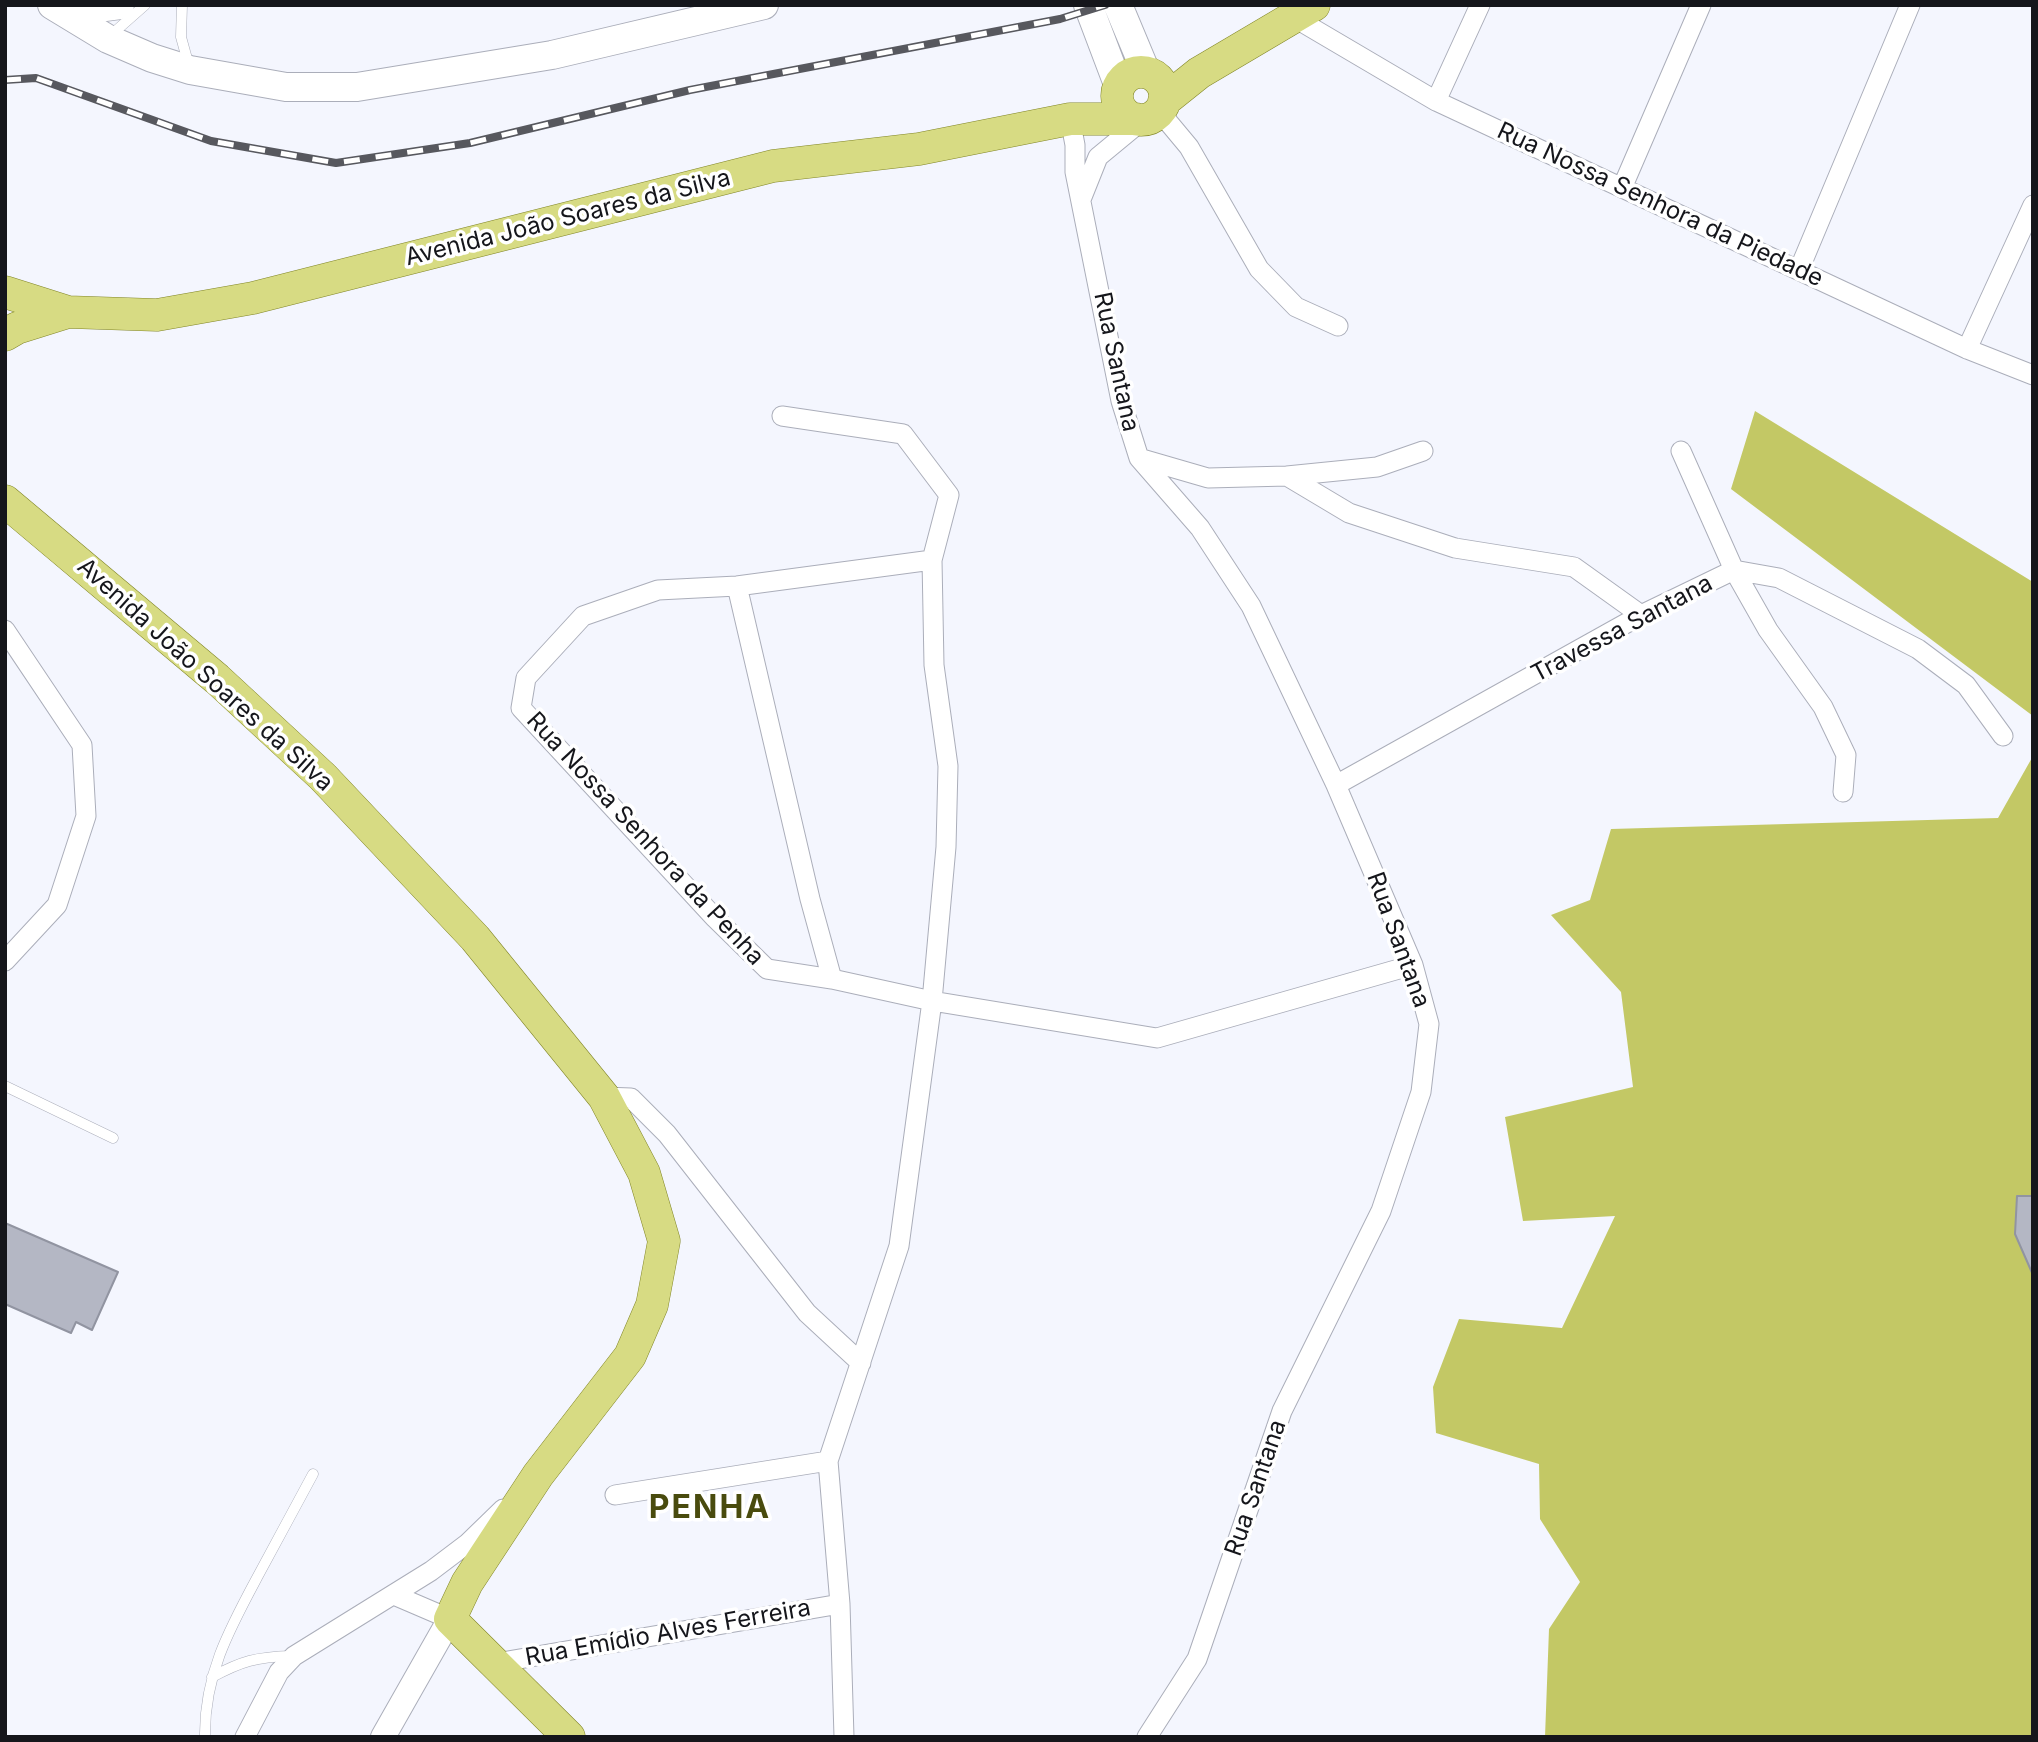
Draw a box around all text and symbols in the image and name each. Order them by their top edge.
street label: Rua Nossa Senhora da Piedade [1492,117,1828,293]
street label: Avenida João Soares da Silva [402,164,734,272]
street label: Rua Santana [1087,290,1145,434]
street label: Avenida João Soares da Silva [71,552,339,798]
street label: Travessa Santana [1526,569,1718,689]
street label: Rua Nossa Senhora da Penha [520,707,770,971]
street label: Rua Santana [1360,868,1436,1012]
street label: Rua Santana [1219,1416,1293,1560]
district label: PENHA [649,1489,771,1527]
street label: Rua Emídio Alves Ferreira [523,1594,813,1672]

